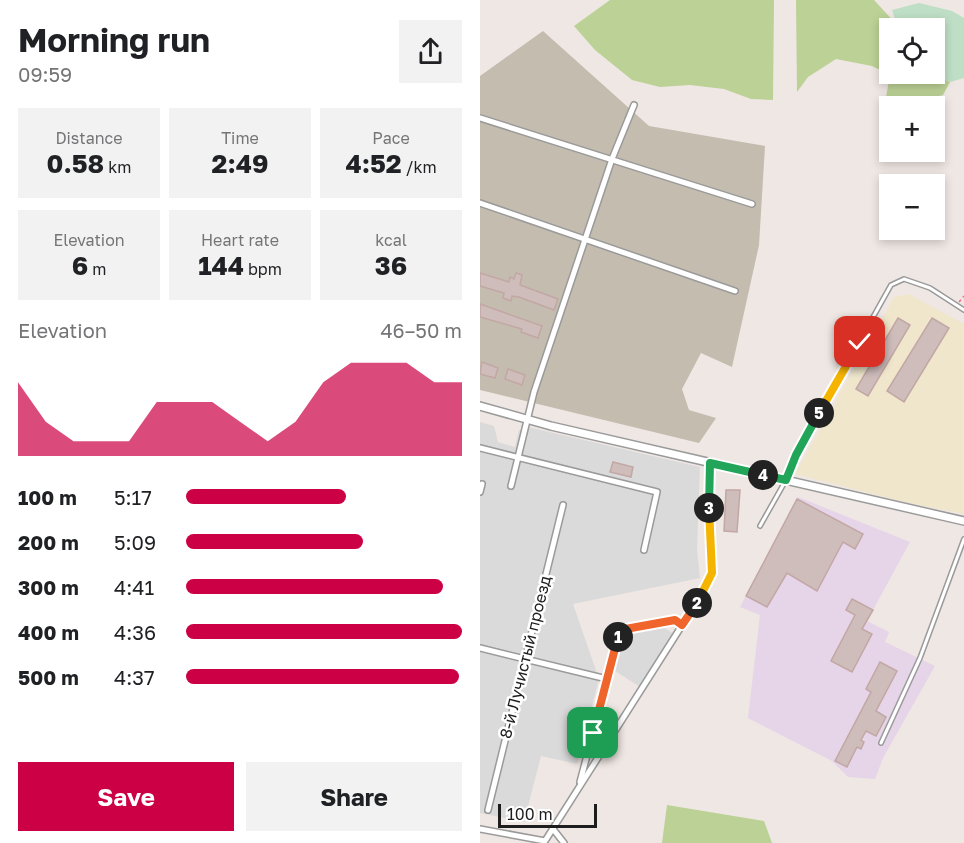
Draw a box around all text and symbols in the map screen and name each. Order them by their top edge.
map controls [879,18,945,240]
button: locate [879,18,945,84]
text: Morning run [18,20,210,59]
button: share [399,20,462,83]
text: 09:59 [18,62,72,86]
button: + [879,96,945,162]
text: Distance [55,128,123,148]
text: Time [221,128,259,148]
text: Pace [372,128,410,148]
text: 0.58 [47,148,104,179]
text: 2:49 [212,148,268,179]
text: 4:52 [345,148,402,179]
text: km [104,157,131,177]
text: /km [402,157,437,177]
button: − [879,174,945,240]
text: Elevation [53,230,125,250]
text: Heart rate [201,230,279,250]
text: kcal [375,230,407,250]
text: 6 [72,250,88,281]
text: 144 [198,250,244,281]
text: 36 [375,250,407,281]
text: m [88,259,106,279]
text: bpm [244,259,282,279]
pin [834,316,885,367]
text: Elevation [18,318,107,342]
text: 46–50 m [380,318,462,342]
icon: check [843,325,876,358]
pin: 5 [804,398,834,428]
text: 5 [814,403,824,423]
pin: 4 [748,460,778,490]
text: 4 [758,465,768,485]
text: 100 m [18,485,77,509]
text: 5:17 [114,485,152,509]
pin: 3 [694,493,724,523]
text: 3 [704,498,714,518]
text: 200 m [18,530,79,554]
text: 5:09 [114,530,156,554]
street label: 8-й Лучистый проезд [495,573,555,741]
text: 300 m [18,575,79,599]
text: 4:41 [114,575,154,599]
pin: 2 [682,588,712,618]
text: 2 [692,593,702,613]
text: 400 m [18,620,79,644]
text: 4:36 [114,620,156,644]
pin: 1 [603,622,633,652]
text: 1 [614,627,622,647]
text: 500 m [18,665,79,689]
text: 4:37 [114,665,155,689]
pin [567,707,618,758]
icon: arrive [576,716,609,749]
button: Save [18,762,234,831]
button: Share [246,762,462,831]
scale bar [498,801,597,828]
text: 100 m [507,804,553,824]

